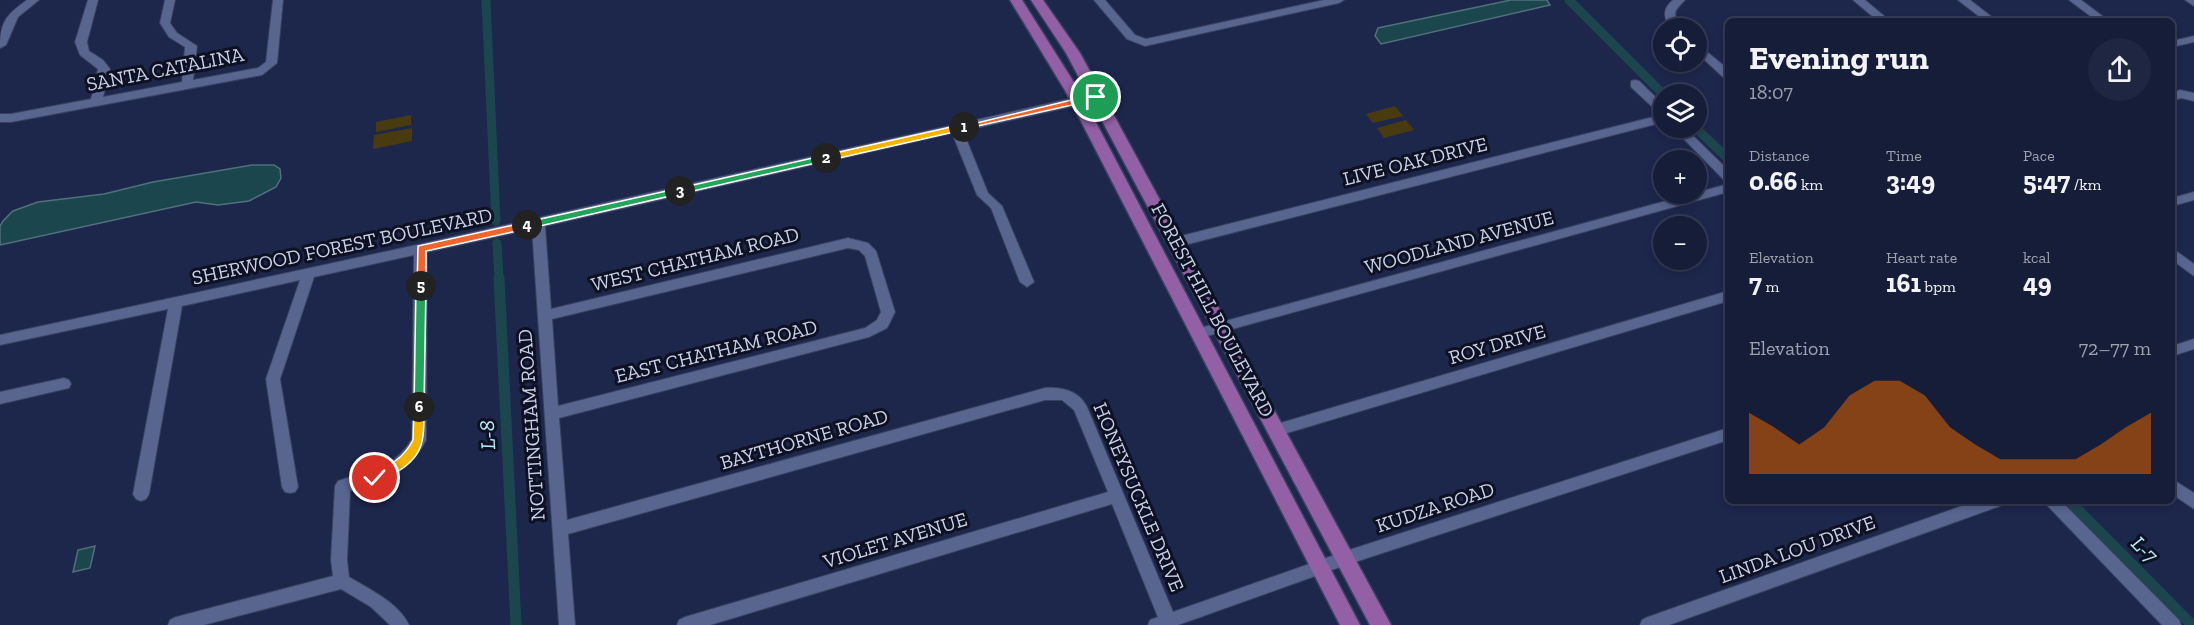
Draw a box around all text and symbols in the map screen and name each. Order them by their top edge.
map controls [1653,18,1707,270]
button: locate [1653,18,1707,72]
text: Evening run [1749,38,1929,77]
button: share [2088,38,2151,101]
street label: SANTA CATALINA [84,42,247,96]
pin [1070,71,1121,122]
icon: arrive [1079,80,1112,113]
text: 18:07 [1749,80,1793,104]
button: layers [1653,84,1707,138]
pin: 1 [949,112,979,142]
text: 1 [961,117,967,136]
street label: LIVE OAK DRIVE [1340,131,1490,191]
pin: 2 [811,143,841,173]
text: Distance [1749,146,1810,165]
text: Time [1886,146,1922,165]
text: Pace [2023,146,2055,165]
text: 2 [822,148,830,167]
button: + [1653,150,1707,204]
text: 0.66 [1749,165,1797,197]
text: 3:49 [1886,165,1935,197]
text: 5:47 [2023,165,2070,197]
text: km [1797,175,1823,194]
text: /km [2070,175,2101,194]
pin: 3 [665,176,695,206]
text: 3 [676,181,684,200]
street label: FOREST HILL BOULEVARD [1146,199,1280,421]
street label: SHERWOOD FOREST BOULEVARD [190,202,494,290]
street label: WOODLAND AVENUE [1362,205,1556,279]
pin: 4 [512,210,542,240]
text: 4 [522,215,532,234]
button: − [1653,216,1707,270]
street label: WEST CHATHAM ROAD [589,222,801,296]
text: Elevation [1749,248,1814,267]
text: Heart rate [1886,248,1957,267]
text: kcal [2023,248,2050,267]
text: 7 [1749,267,1762,299]
text: 161 [1886,267,1921,299]
text: 49 [2023,267,2052,299]
pin: 5 [406,271,436,301]
text: 5 [417,276,425,295]
text: m [1762,277,1779,296]
text: bpm [1921,277,1956,296]
street label: EAST CHATHAM ROAD [612,314,820,388]
street label: ROY DRIVE [1446,319,1548,369]
street label: NOTTINGHAM ROAD [512,328,550,522]
text: Elevation [1749,336,1830,360]
text: 72–77 m [2079,336,2151,360]
pin: 6 [404,392,434,422]
text: 6 [415,397,423,416]
street label: HONEYSUCKLE DRIVE [1088,399,1190,595]
street label: BAYTHORNE ROAD [717,404,891,474]
water label: L-8 [474,420,500,450]
pin [349,452,400,503]
icon: check [358,461,391,494]
street label: KUDZA ROAD [1373,477,1497,537]
street label: VIOLET AVENUE [819,507,970,574]
street label: LINDA LOU DRIVE [1716,510,1878,588]
water label: L-7 [2126,530,2164,568]

